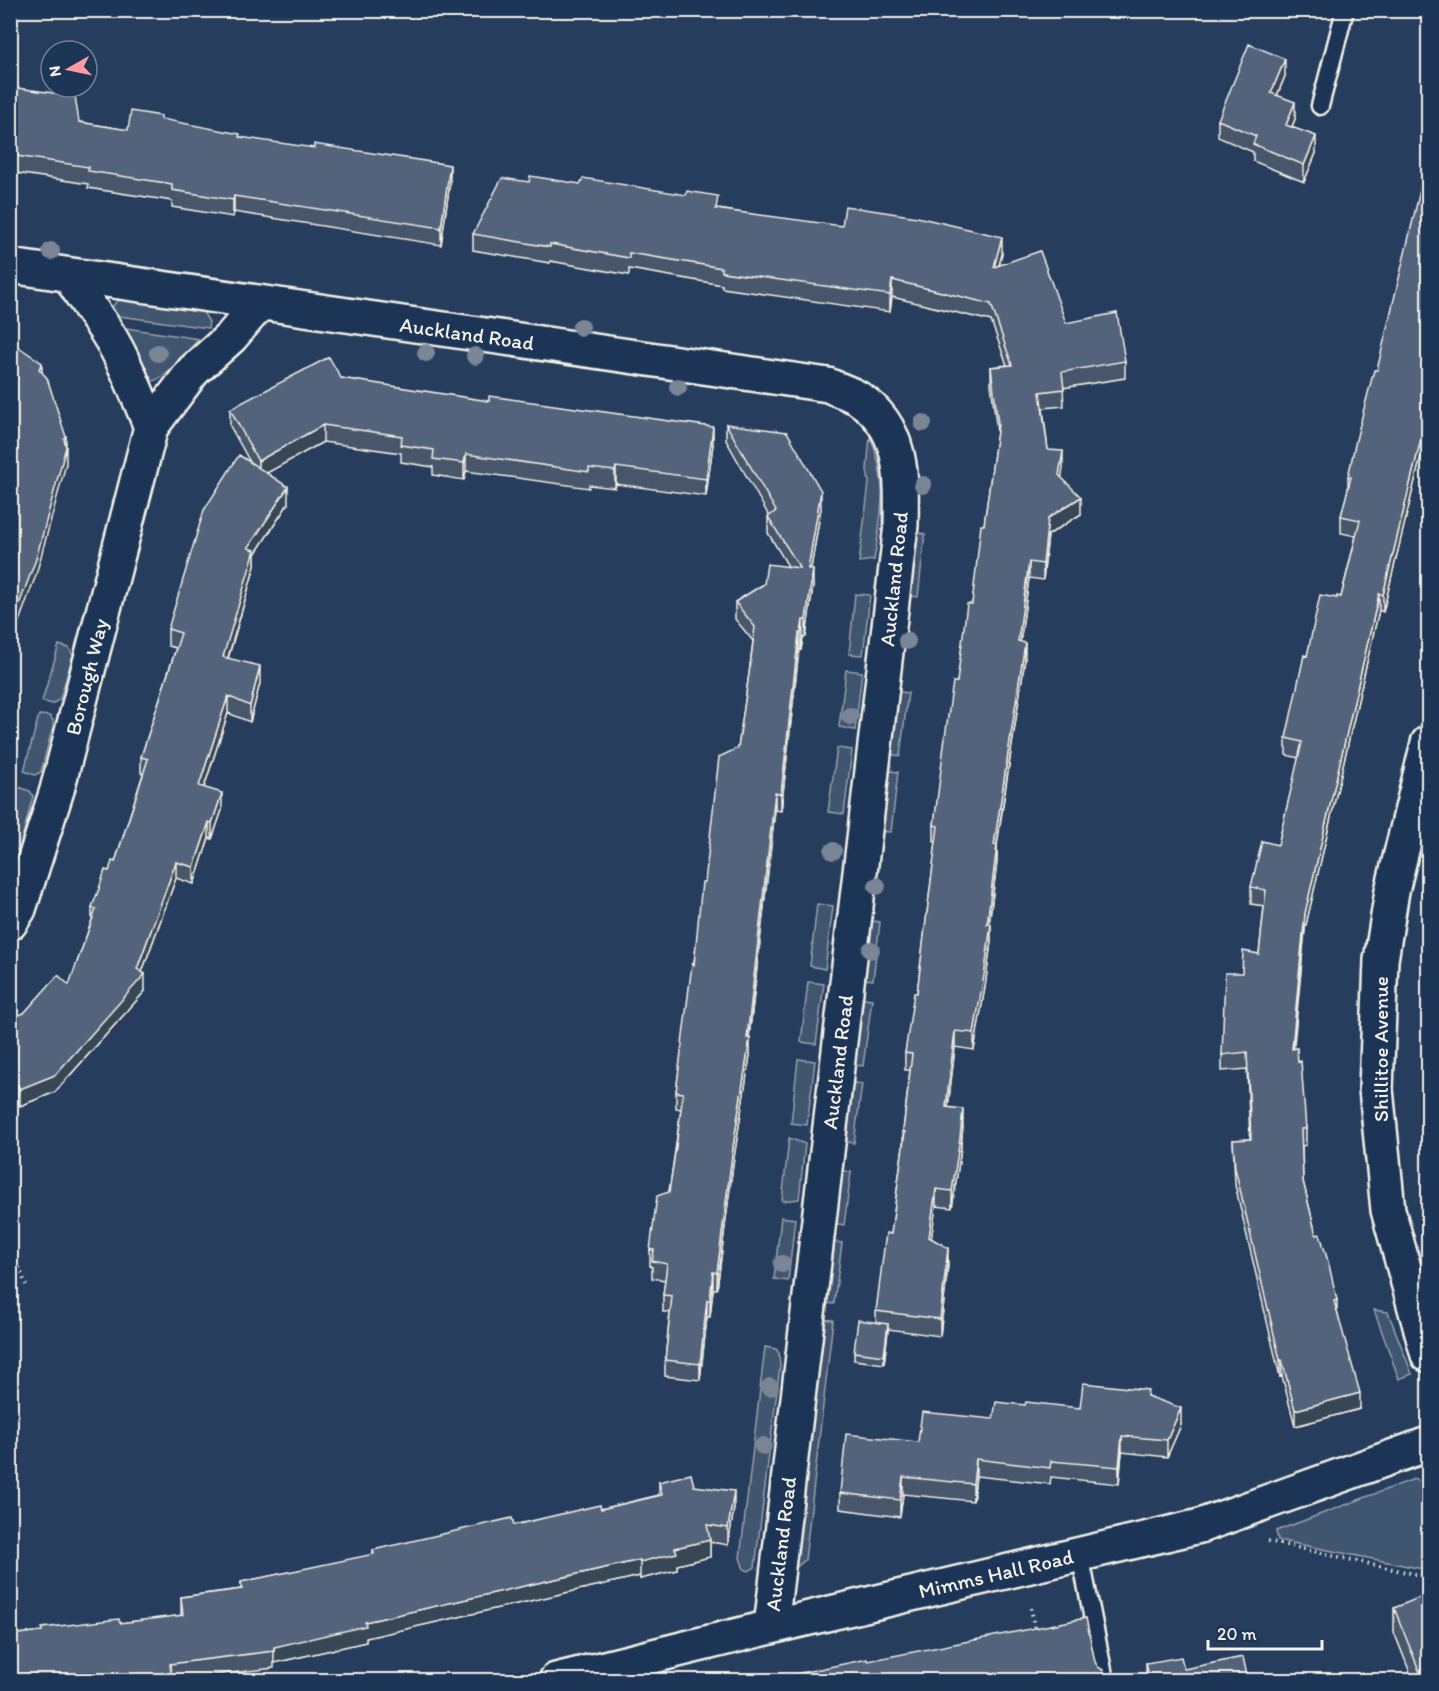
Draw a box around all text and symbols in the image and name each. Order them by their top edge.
north arrow [39,39,99,99]
text: N [44,64,65,78]
street label: Auckland Road [398,312,536,355]
street label: Auckland Road [874,510,913,648]
street label: Borough Way [60,616,113,738]
street label: Shillitoe Avenue [1368,976,1393,1122]
street label: Auckland Road [817,993,858,1131]
street label: Auckland Road [760,1475,801,1613]
street label: Mimms Hall Road [916,1543,1076,1603]
scale bar [1208,1613,1322,1651]
text: 20 m [1217,1623,1257,1645]

